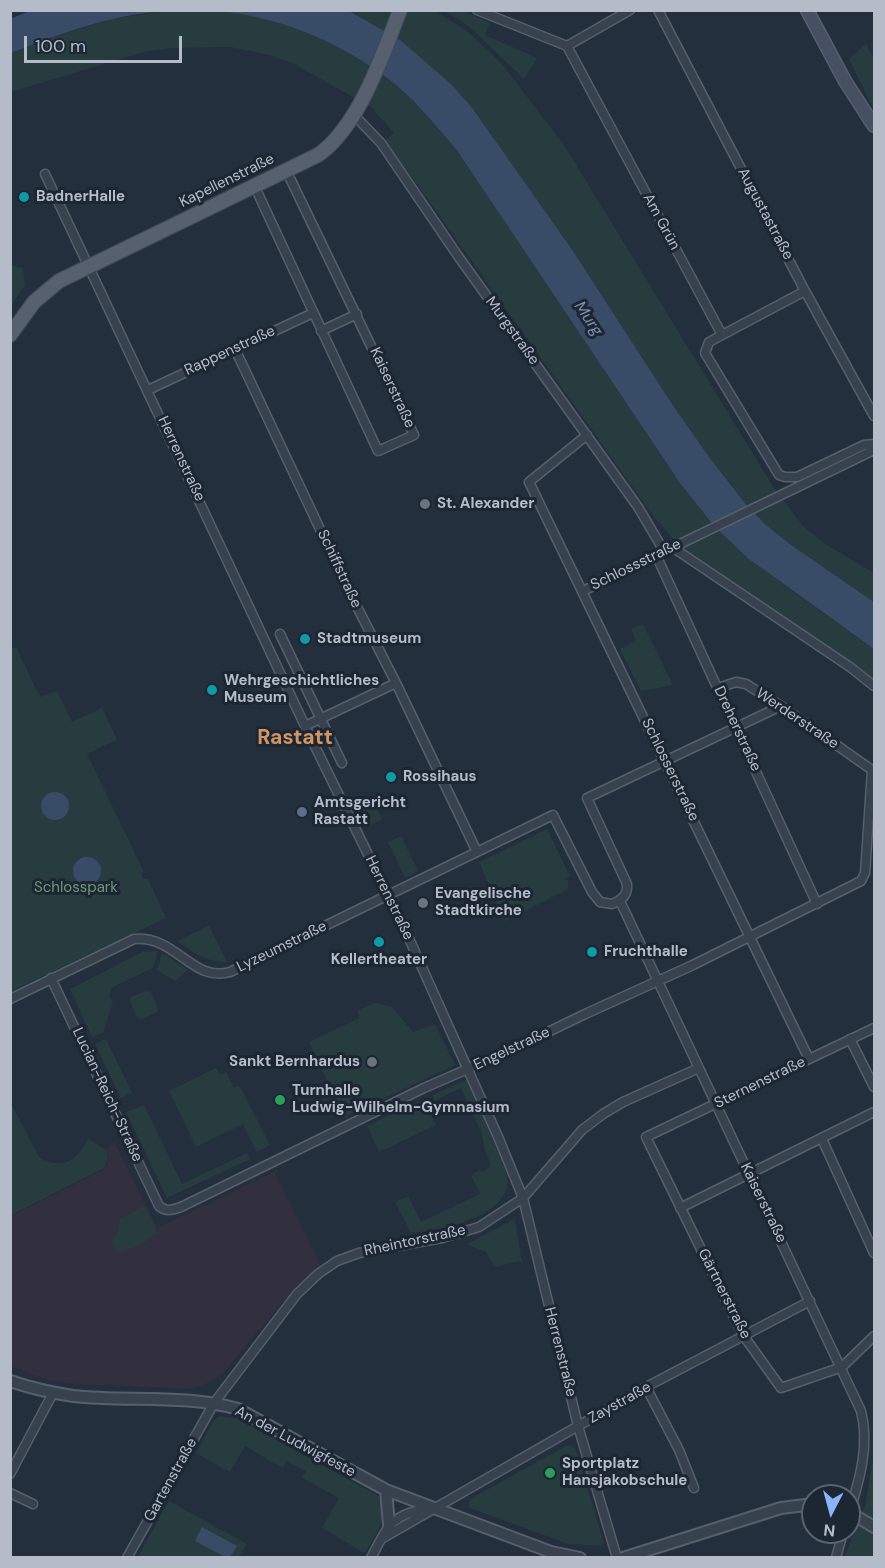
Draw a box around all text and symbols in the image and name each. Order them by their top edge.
scale bar [27,24,184,62]
text: 100 m [35,34,86,58]
street label: Kapellenstraße [177,150,277,212]
street label: Augustastraße [733,165,797,263]
place label: BadnerHalle [36,188,125,206]
marker: BadnerHalle [17,190,31,204]
street label: Am Grün [639,191,683,253]
street label: Murgstraße [481,293,543,369]
water label: Murg [570,298,606,340]
street label: Rappenstraße [182,322,278,380]
street label: Kaiserstraße [366,345,418,431]
street label: Herrenstraße [153,414,209,504]
place label: St. Alexander [437,495,534,513]
marker: St. Alexander [418,497,432,511]
street label: Schiffstraße [313,527,365,611]
street label: Schlossstraße [588,535,684,595]
place label: Stadtmuseum [317,630,421,648]
marker: Stadtmuseum [298,632,312,646]
place label: Wehrgeschichtliches Museum [224,672,379,707]
marker: Wehrgeschichtliches Museum [205,683,219,697]
street label: Dreherstraße [709,684,765,774]
street label: Werderstraße [752,685,842,753]
street label: Schlosserstraße [637,716,703,824]
district label: Rastatt [257,725,333,751]
place label: Rossihaus [403,768,477,786]
marker: Rossihaus [384,770,398,784]
place label: Amtsgericht Rastatt [314,794,406,829]
marker: Amtsgericht Rastatt [295,805,309,819]
street label: Herrenstraße [361,853,417,943]
park label: Schlosspark [34,879,118,897]
place label: Evangelische Stadtkirche [435,885,531,920]
marker: Evangelische Stadtkirche [416,896,430,910]
street label: Lyzeumstraße [234,917,330,977]
marker: Kellertheater [372,935,386,949]
place label: Fruchthalle [604,943,688,961]
marker: Fruchthalle [585,945,599,959]
place label: Kellertheater [331,951,427,969]
street label: Engelstraße [471,1024,553,1074]
street label: Lucian-Reich-Straße [68,1025,146,1165]
place label: Sankt Bernhardus [229,1053,360,1071]
street label: Sternenstraße [711,1053,809,1113]
marker: Sankt Bernhardus [365,1055,379,1069]
place label: Turnhalle Ludwig-Wilhelm-Gymnasium [292,1082,510,1117]
marker: Turnhalle Ludwig-Wilhelm-Gymnasium [273,1093,287,1107]
street label: Kaiserstraße [736,1160,790,1246]
street label: Rheintorstraße [363,1221,467,1261]
street label: Gärtnerstraße [694,1246,754,1342]
street label: Herrenstraße [540,1305,580,1399]
street label: Zaystraße [585,1378,655,1428]
street label: An der Ludwigfeste [232,1403,358,1481]
street label: Gartenstraße [141,1435,201,1525]
place label: Sportplatz Hansjakobschule [562,1455,687,1490]
marker: Sportplatz Hansjakobschule [543,1466,557,1480]
north arrow [801,1484,861,1544]
text: N [822,1519,836,1541]

